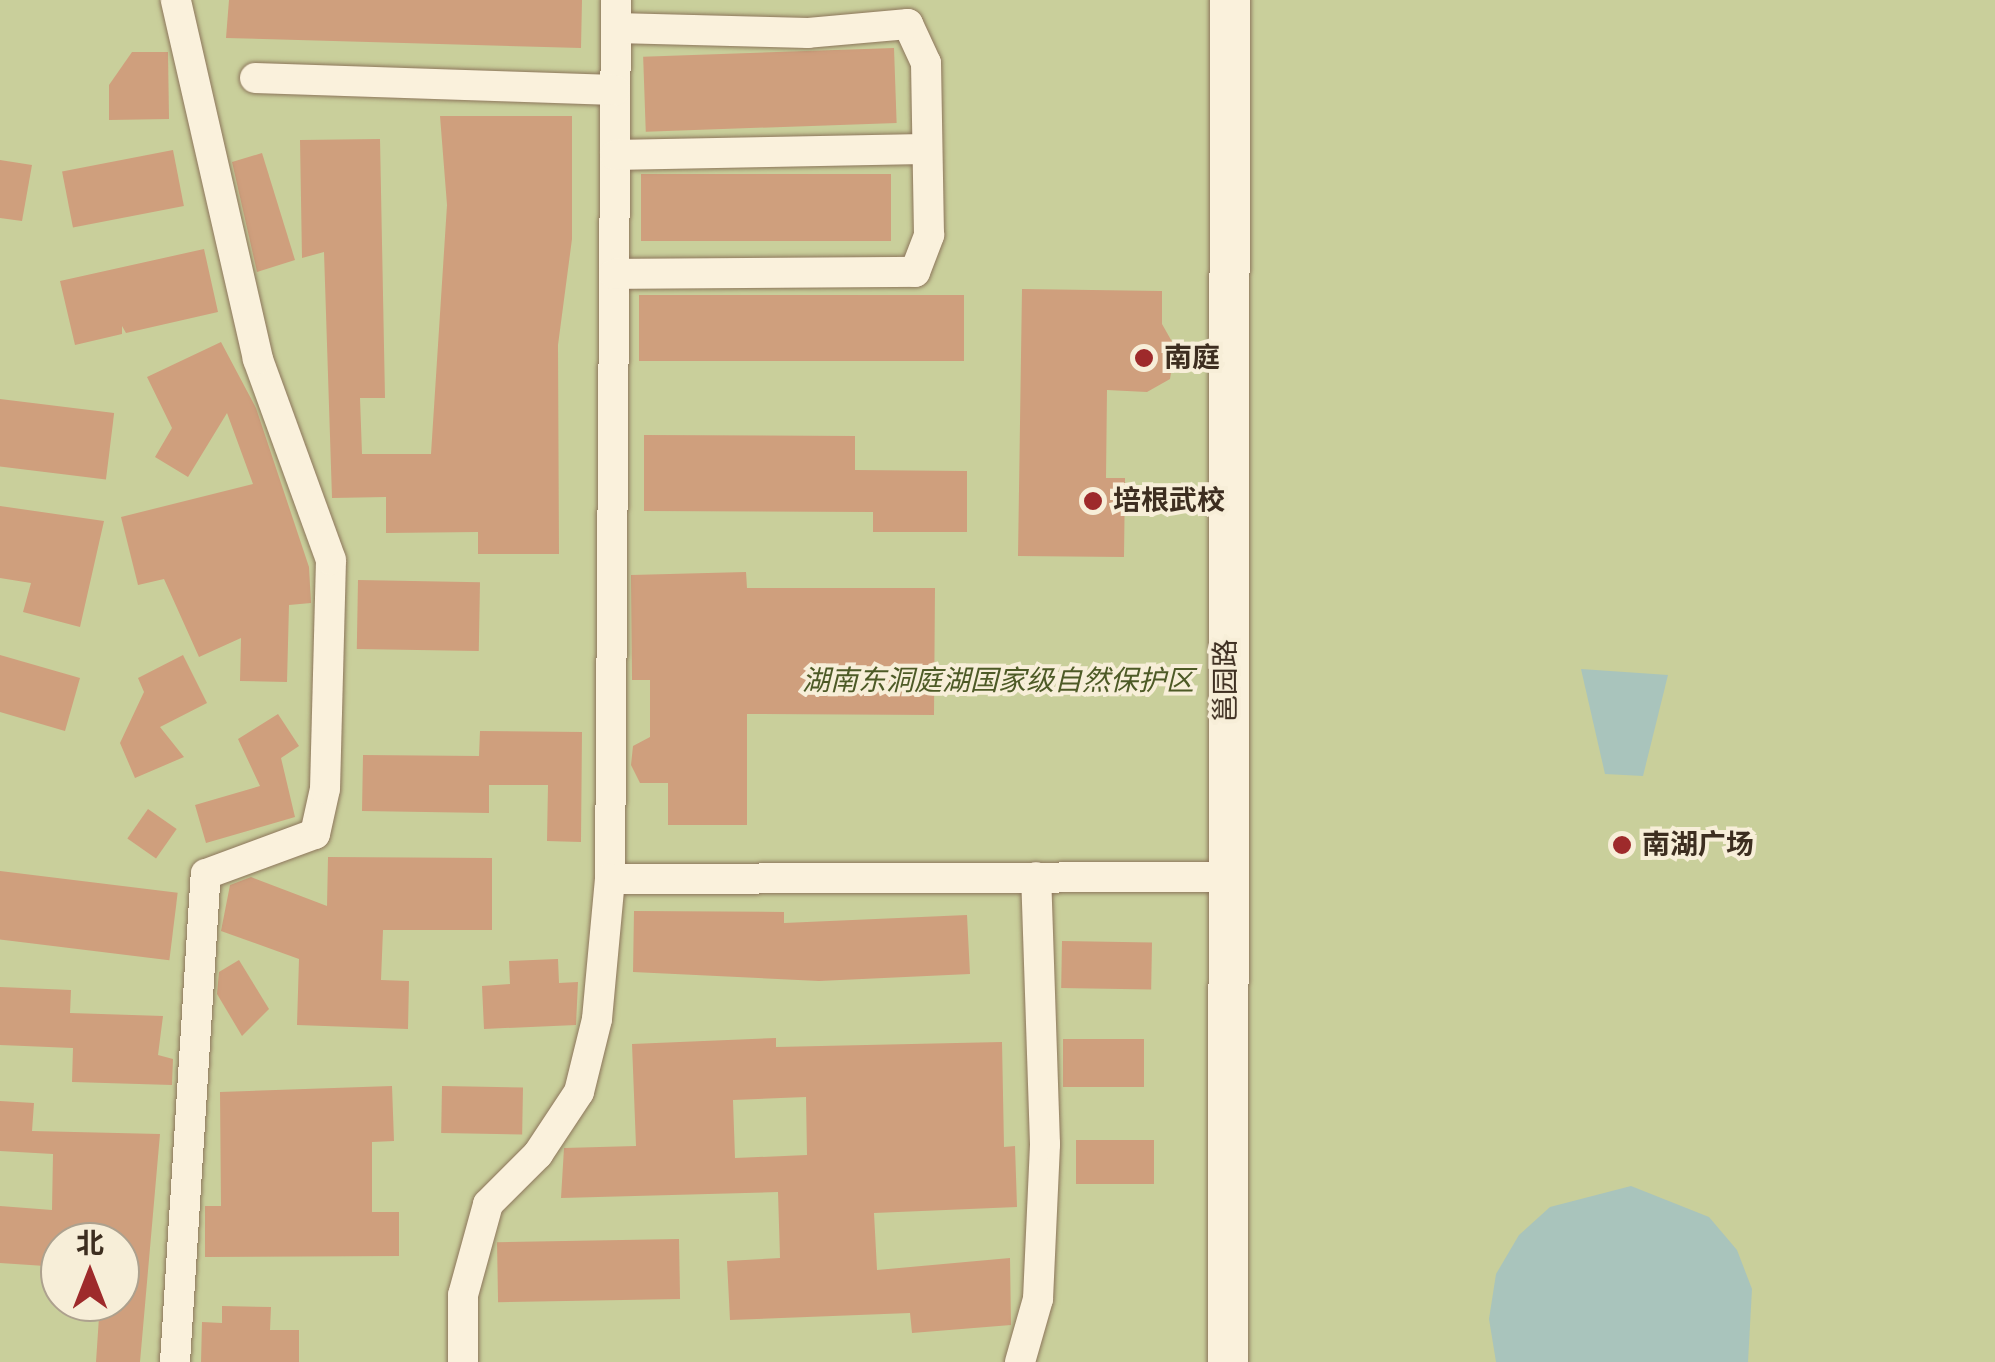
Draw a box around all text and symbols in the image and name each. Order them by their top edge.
place label: 南庭 [1164,341,1220,375]
marker: 南庭 [1133,347,1155,369]
place label: 培根武校 [1113,484,1225,518]
marker: 培根武校 [1082,490,1104,512]
street label: 邕园路 [1209,639,1243,723]
park label: 湖南东洞庭湖国家级自然保护区 [802,664,1194,698]
place label: 南湖广场 [1642,828,1754,862]
marker: 南湖广场 [1611,834,1633,856]
north arrow [40,1222,140,1322]
text: 北 [76,1228,104,1259]

